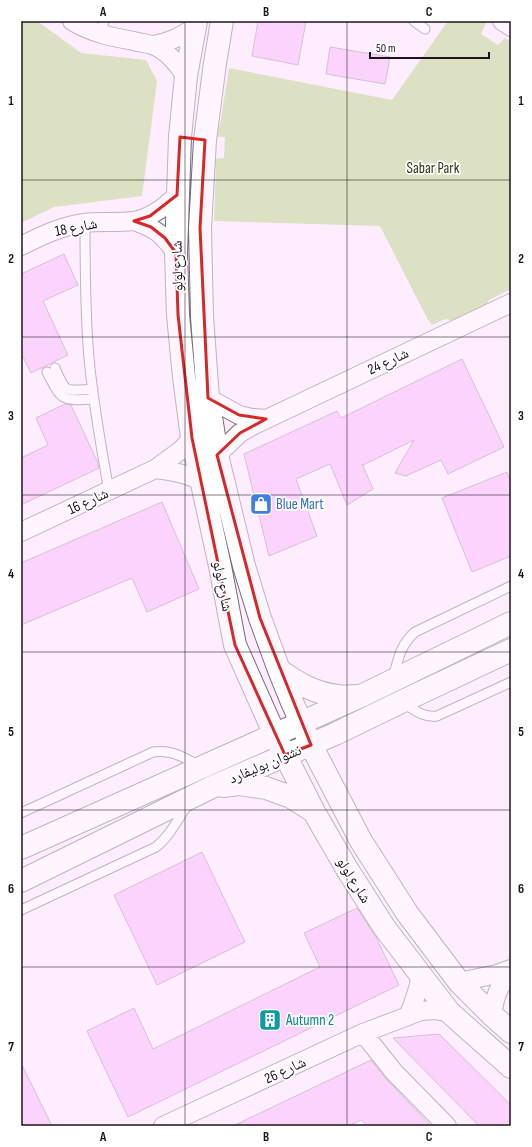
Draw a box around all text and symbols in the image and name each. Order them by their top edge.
text: A [99,4,107,20]
text: B [263,4,269,20]
text: C [426,4,433,20]
scale bar [370,34,489,60]
text: 50 m [376,41,396,56]
text: 1 [8,93,14,109]
text: 1 [518,93,524,109]
park label: Sabar Park [407,159,460,178]
street label: شارع 18 [53,214,99,241]
street label: شارع لولو [168,240,187,292]
text: 2 [8,251,14,267]
text: 2 [518,251,524,267]
street label: شارع 24 [365,344,412,379]
text: 3 [8,408,14,424]
text: 3 [518,408,524,424]
street label: شارع 16 [65,484,112,519]
shop icon: Blue Mart [248,491,274,517]
place label: Blue Mart [276,495,324,514]
street label: شارع لولو [208,559,237,613]
text: 4 [8,566,14,582]
text: 4 [518,566,524,582]
text: 5 [8,724,14,740]
text: 5 [518,724,524,740]
street label: نشوان بوليفارد [226,741,304,788]
street label: شارع لولو [332,853,375,907]
text: 6 [8,881,14,897]
text: 6 [518,881,524,897]
building icon: Autumn 2 [257,1007,283,1033]
place label: Autumn 2 [285,1011,334,1030]
text: 7 [8,1039,14,1055]
text: 7 [518,1039,524,1055]
street label: شارع 26 [261,1053,309,1088]
text: A [99,1129,107,1145]
text: B [263,1129,269,1145]
text: C [426,1129,433,1145]

